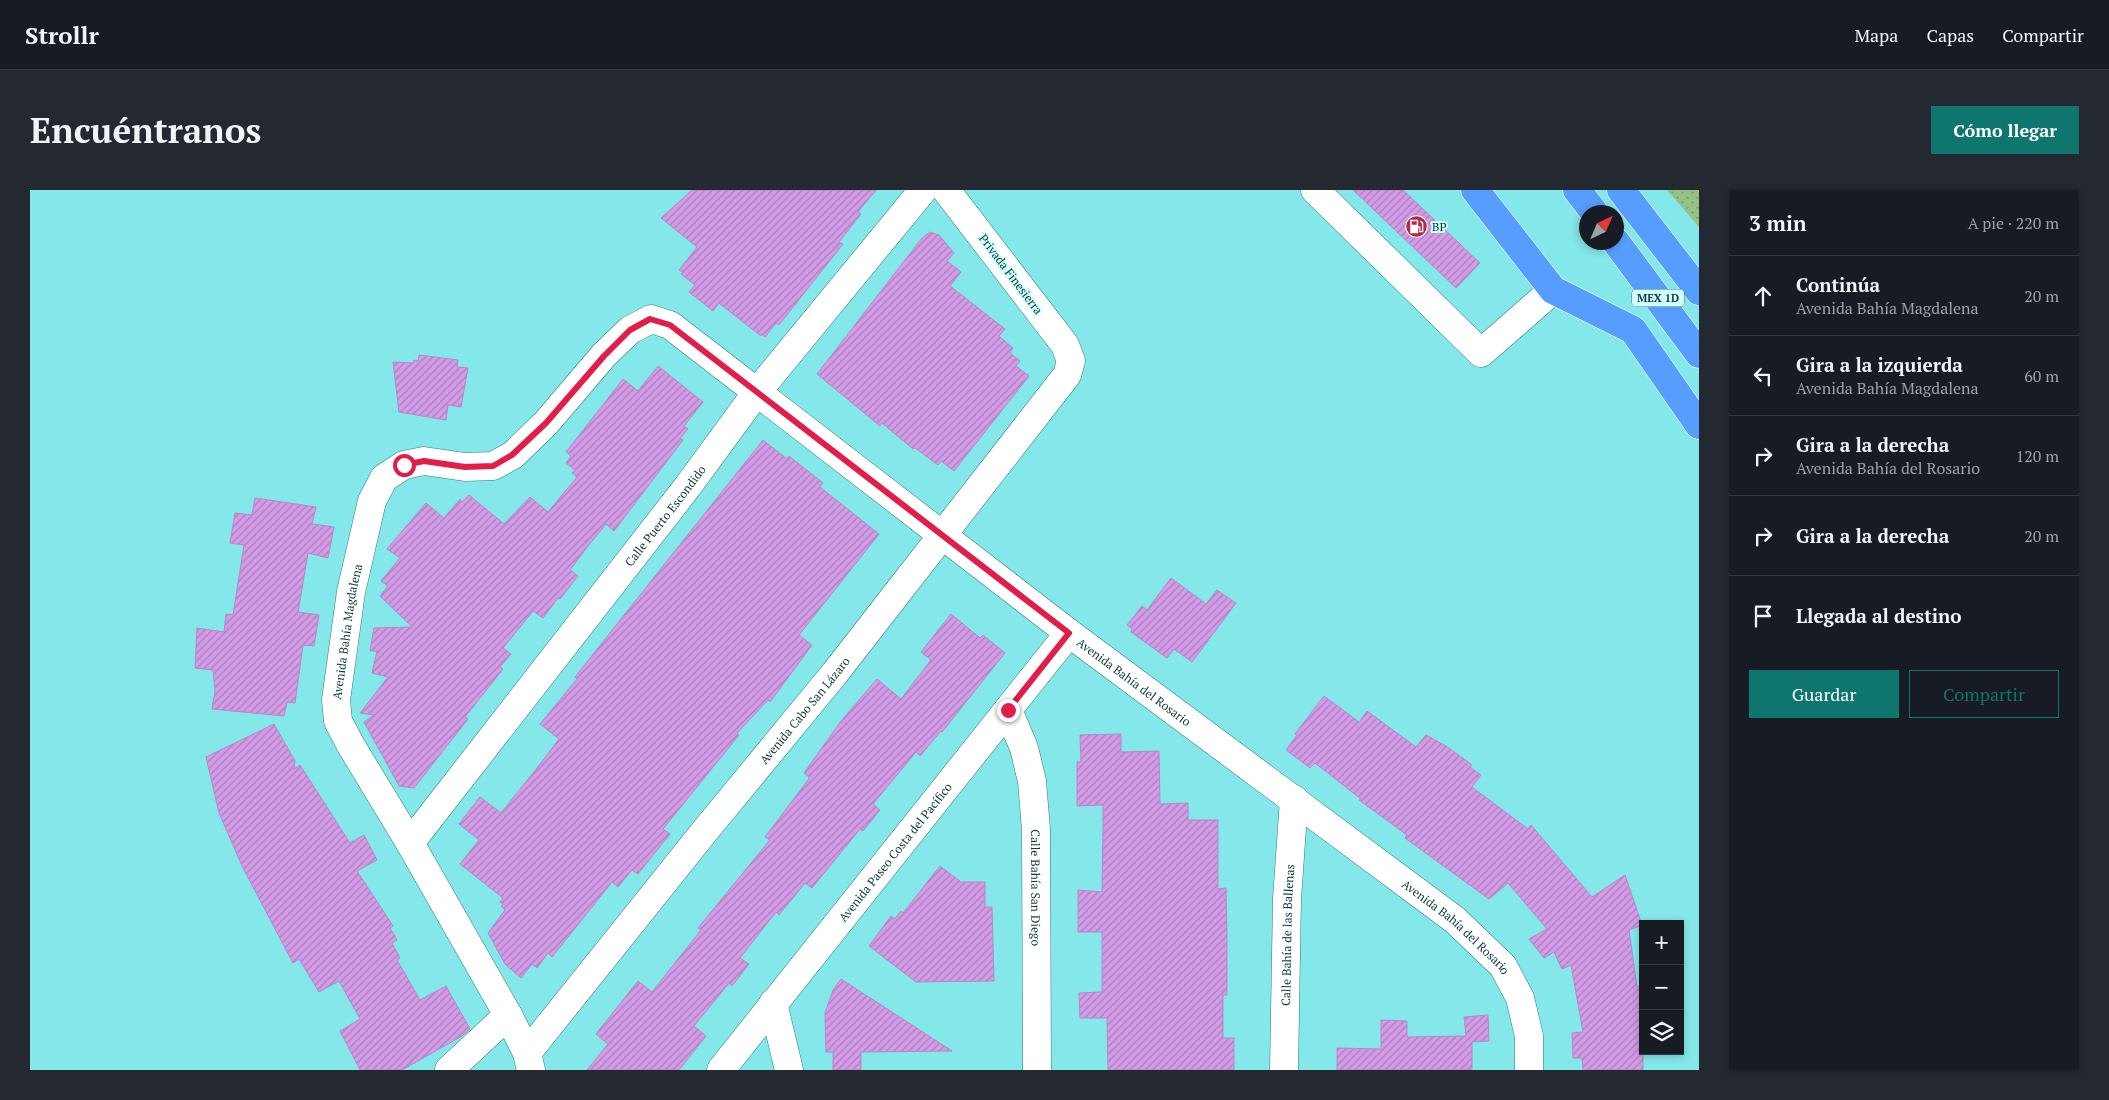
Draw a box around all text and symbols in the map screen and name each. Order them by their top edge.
text: Strollr [25,19,99,51]
text: Mapa [1854,23,1898,47]
text: Capas [1926,23,1974,47]
text: Compartir [2002,23,2084,47]
button: Cómo llegar [1931,106,2079,154]
text: Encuéntranos [30,107,261,153]
north arrow [1579,205,1624,250]
text: 3 min [1749,209,1806,237]
text: A pie · 220 m [1968,212,2059,234]
fuel station icon: BP [1404,214,1428,238]
place label: BP [1432,219,1447,234]
street label: Privada Finesierra [976,231,1046,317]
text: Continúa [1796,272,1880,297]
icon: ahead [1749,282,1777,310]
text: 20 m [2024,285,2059,307]
road number: MEX 1D [1632,290,1684,306]
text: Avenida Bahía Magdalena [1796,297,1979,319]
text: Gira a la izquierda [1796,352,1963,377]
icon: left [1749,362,1777,390]
text: 60 m [2024,365,2059,387]
text: Avenida Bahía Magdalena [1796,377,1979,399]
text: Gira a la derecha [1796,432,1949,457]
icon: right [1749,442,1777,470]
text: 120 m [2016,445,2059,467]
route start [393,454,416,477]
text: Avenida Bahía del Rosario [1796,457,1980,479]
street label: Calle Puerto Escondido [621,462,709,569]
icon: right [1749,522,1777,550]
text: Gira a la derecha [1796,523,1949,548]
text: 20 m [2024,525,2059,547]
street label: Avenida Bahía Magdalena [329,562,365,700]
icon: arrive [1749,602,1777,630]
text: Llegada al destino [1796,603,1962,628]
street label: Avenida Bahía del Rosario [1074,634,1194,729]
street label: Avenida Cabo San Lázaro [756,653,853,767]
button: Guardar [1749,670,1899,718]
button: Compartir [1909,670,2059,718]
route end [997,699,1020,722]
street label: Avenida Paseo Costa del Pacífico [835,779,955,924]
street label: Calle Bahía San Diego [1028,829,1044,946]
street label: Calle Bahía de las Ballenas [1278,864,1297,1006]
street label: Avenida Bahía del Rosario [1399,876,1514,977]
map controls [1639,920,1684,1055]
button: + [1639,920,1684,965]
button: − [1639,965,1684,1010]
button: layers [1639,1010,1684,1055]

